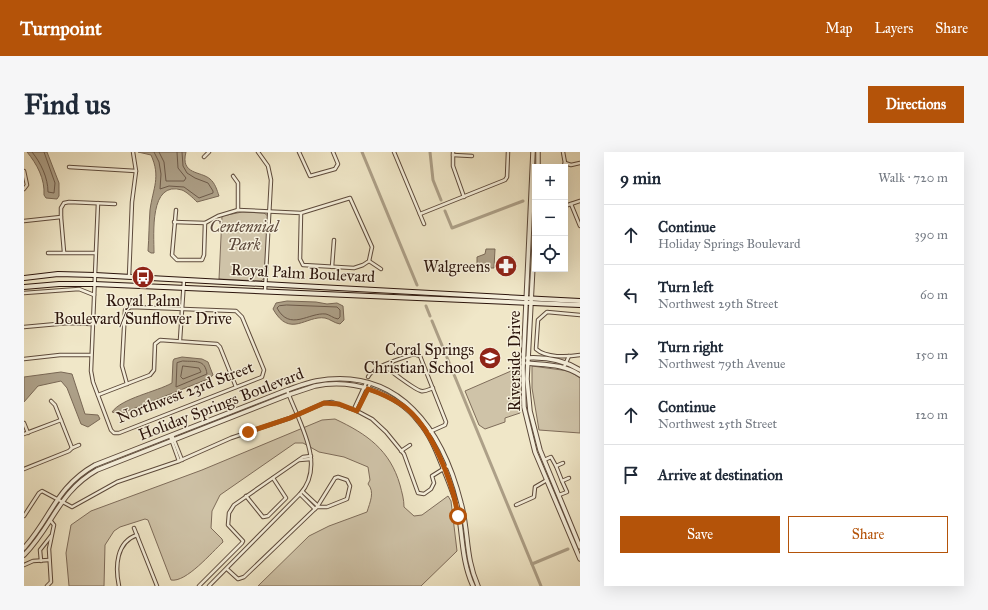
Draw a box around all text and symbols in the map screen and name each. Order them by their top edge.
text: Turnpoint [20,17,102,40]
text: Map [825,20,853,37]
text: Layers [875,20,913,37]
text: Share [935,20,968,37]
button: Directions [868,86,964,123]
text: Find us [24,87,110,122]
map controls [532,164,568,272]
button: + [532,164,568,200]
text: 9 min [620,168,661,189]
text: Walk · 720 m [878,170,948,186]
button: − [532,200,568,236]
park label: Centennial Park [209,217,280,254]
text: Continue [658,218,716,236]
icon: ahead [620,224,642,246]
text: 390 m [915,227,948,243]
button: locate [532,236,568,272]
text: Holiday Springs Boulevard [658,236,801,252]
pharmacy icon: Walgreens [493,253,519,279]
place label: Walgreens [423,257,490,277]
street label: Royal Palm Boulevard [230,260,376,286]
bus stop icon: Royal Palm Boulevard/Sunflower Drive [130,264,156,290]
text: Turn left [658,278,714,296]
icon: left [620,284,642,306]
text: 60 m [920,287,948,303]
place label: Royal Palm Boulevard/Sunflower Drive [54,291,232,328]
text: Northwest 29th Street [658,296,778,312]
street label: Riverside Drive [505,310,524,411]
text: Turn right [658,338,723,356]
place label: Coral Springs Christian School [364,340,475,377]
icon: right [620,344,642,366]
school or university icon: Coral Springs Christian School [477,345,503,371]
text: 150 m [916,347,948,363]
text: Northwest 79th Avenue [658,356,786,372]
street label: Northwest 23rd Street [114,357,256,427]
street label: Holiday Springs Boulevard [136,364,307,445]
text: Continue [658,398,716,416]
icon: ahead [620,404,642,426]
text: 120 m [915,407,948,423]
text: Northwest 25th Street [658,416,777,432]
route end [239,423,257,441]
icon: arrive [620,464,642,486]
text: Arrive at destination [658,466,783,484]
route start [449,507,467,525]
button: Save [620,516,780,553]
button: Share [788,516,948,553]

